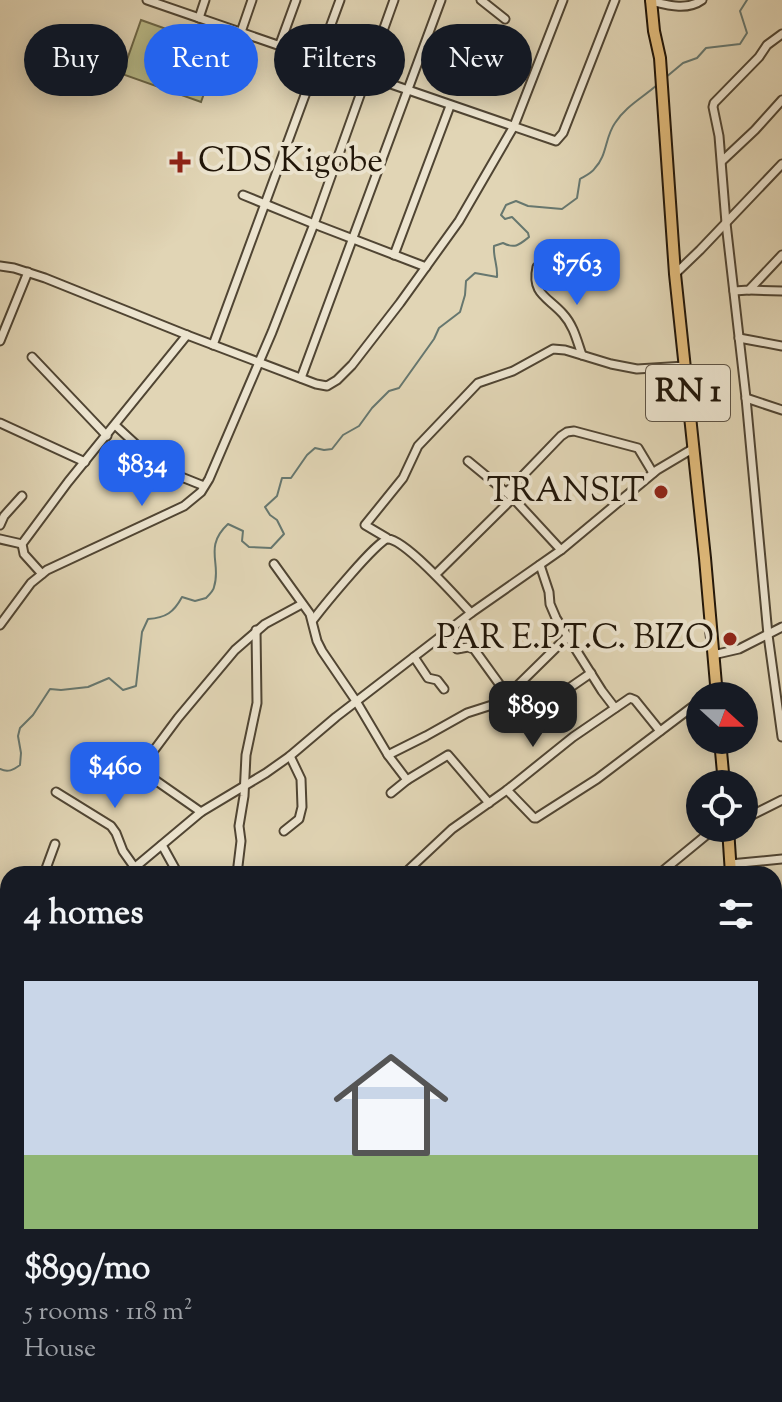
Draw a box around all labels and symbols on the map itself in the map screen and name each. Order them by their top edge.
place label: CDS Kigobe [198,138,383,187]
marker: CDS Kigobe [169,151,191,173]
pin: $763 [530,239,624,307]
road number: RN 1 [646,365,730,421]
pin: $834 [95,440,189,508]
place label: TRANSIT [487,468,645,517]
marker: TRANSIT [652,483,670,501]
place label: PAR E.P.T.C. BIZO [436,615,714,664]
marker: PAR E.P.T.C. BIZO [721,630,739,648]
pin: $899 [486,681,580,749]
north arrow [686,682,758,754]
pin: $460 [68,742,162,810]

